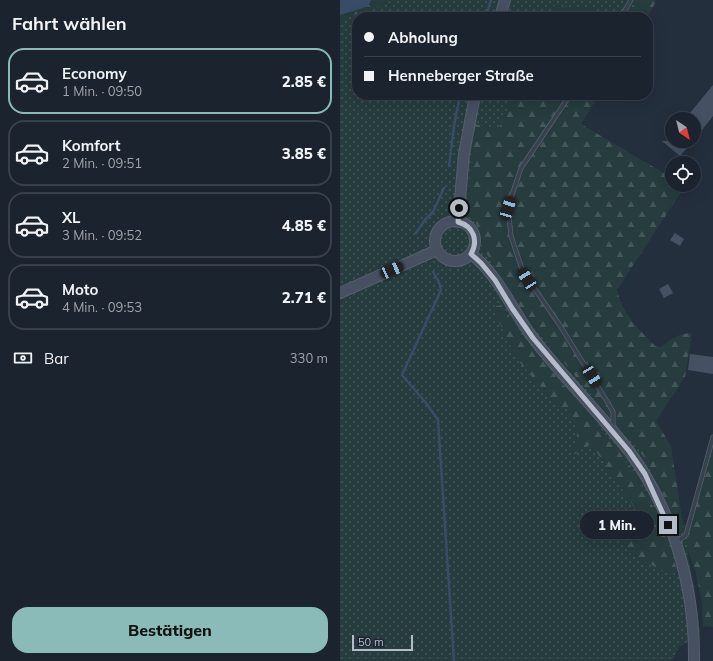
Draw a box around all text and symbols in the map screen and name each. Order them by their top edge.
text: Fahrt wählen [12,12,127,35]
text: Abholung [388,28,458,47]
icon: car [14,63,50,99]
text: Economy [62,64,127,83]
text: Henneberger Straße [388,66,534,85]
text: 2.85 € [282,72,326,91]
text: 1 Min. · 09:50 [62,83,142,99]
north arrow [665,112,701,148]
map controls [665,112,701,192]
icon: car [14,135,50,171]
text: Komfort [62,136,120,155]
text: 3.85 € [282,144,326,163]
text: 2 Min. · 09:51 [62,155,142,171]
button: locate [665,156,701,192]
car [499,195,517,221]
route start [450,199,468,217]
icon: car [14,207,50,243]
text: XL [62,208,80,227]
text: 4.85 € [282,216,326,235]
text: 3 Min. · 09:52 [62,227,142,243]
car [379,260,405,280]
car [515,266,539,292]
icon: car [14,279,50,315]
text: Moto [62,280,98,299]
text: 2.71 € [282,288,326,307]
text: 4 Min. · 09:53 [62,299,142,315]
icon: cash [12,347,34,369]
text: Bar [44,349,69,368]
text: 330 m [290,350,328,366]
car [581,363,603,389]
callout: 1 Min. [580,511,654,539]
route end [659,516,677,534]
text: 1 Min. [598,517,636,533]
button: Bestätigen [12,607,328,653]
scale bar [352,633,413,652]
text: 50 m [358,635,384,649]

